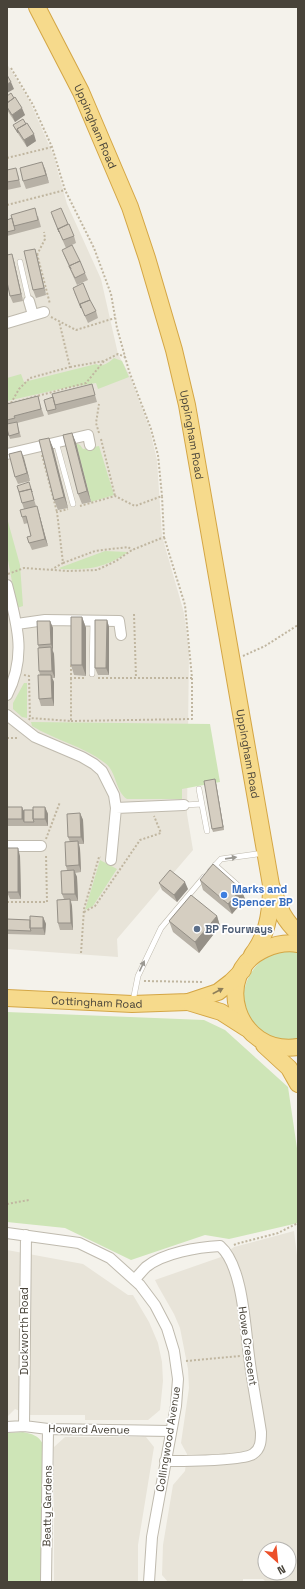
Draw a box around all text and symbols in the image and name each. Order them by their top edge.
street label: Uppingham Road [71,82,120,171]
street label: Uppingham Road [177,389,207,480]
street label: Uppingham Road [233,708,263,800]
one-way arrow [224,854,237,861]
place label: Marks and Spencer BP [232,882,293,909]
marker: Marks and Spencer BP [219,890,229,900]
place label: BP Fourways [205,922,273,936]
marker: BP Fourways [192,924,202,934]
one-way arrow [139,961,145,972]
one-way arrow [213,988,224,994]
street label: Cottingham Road [51,993,143,1011]
street label: Duckworth Road [17,1287,31,1375]
street label: Howe Crescent [236,1305,260,1387]
street label: Collingwood Avenue [153,1385,183,1493]
street label: Howard Avenue [48,1421,130,1437]
street label: Beatty Gardens [39,1465,55,1547]
north arrow [257,1541,297,1581]
text: N [275,1562,288,1578]

